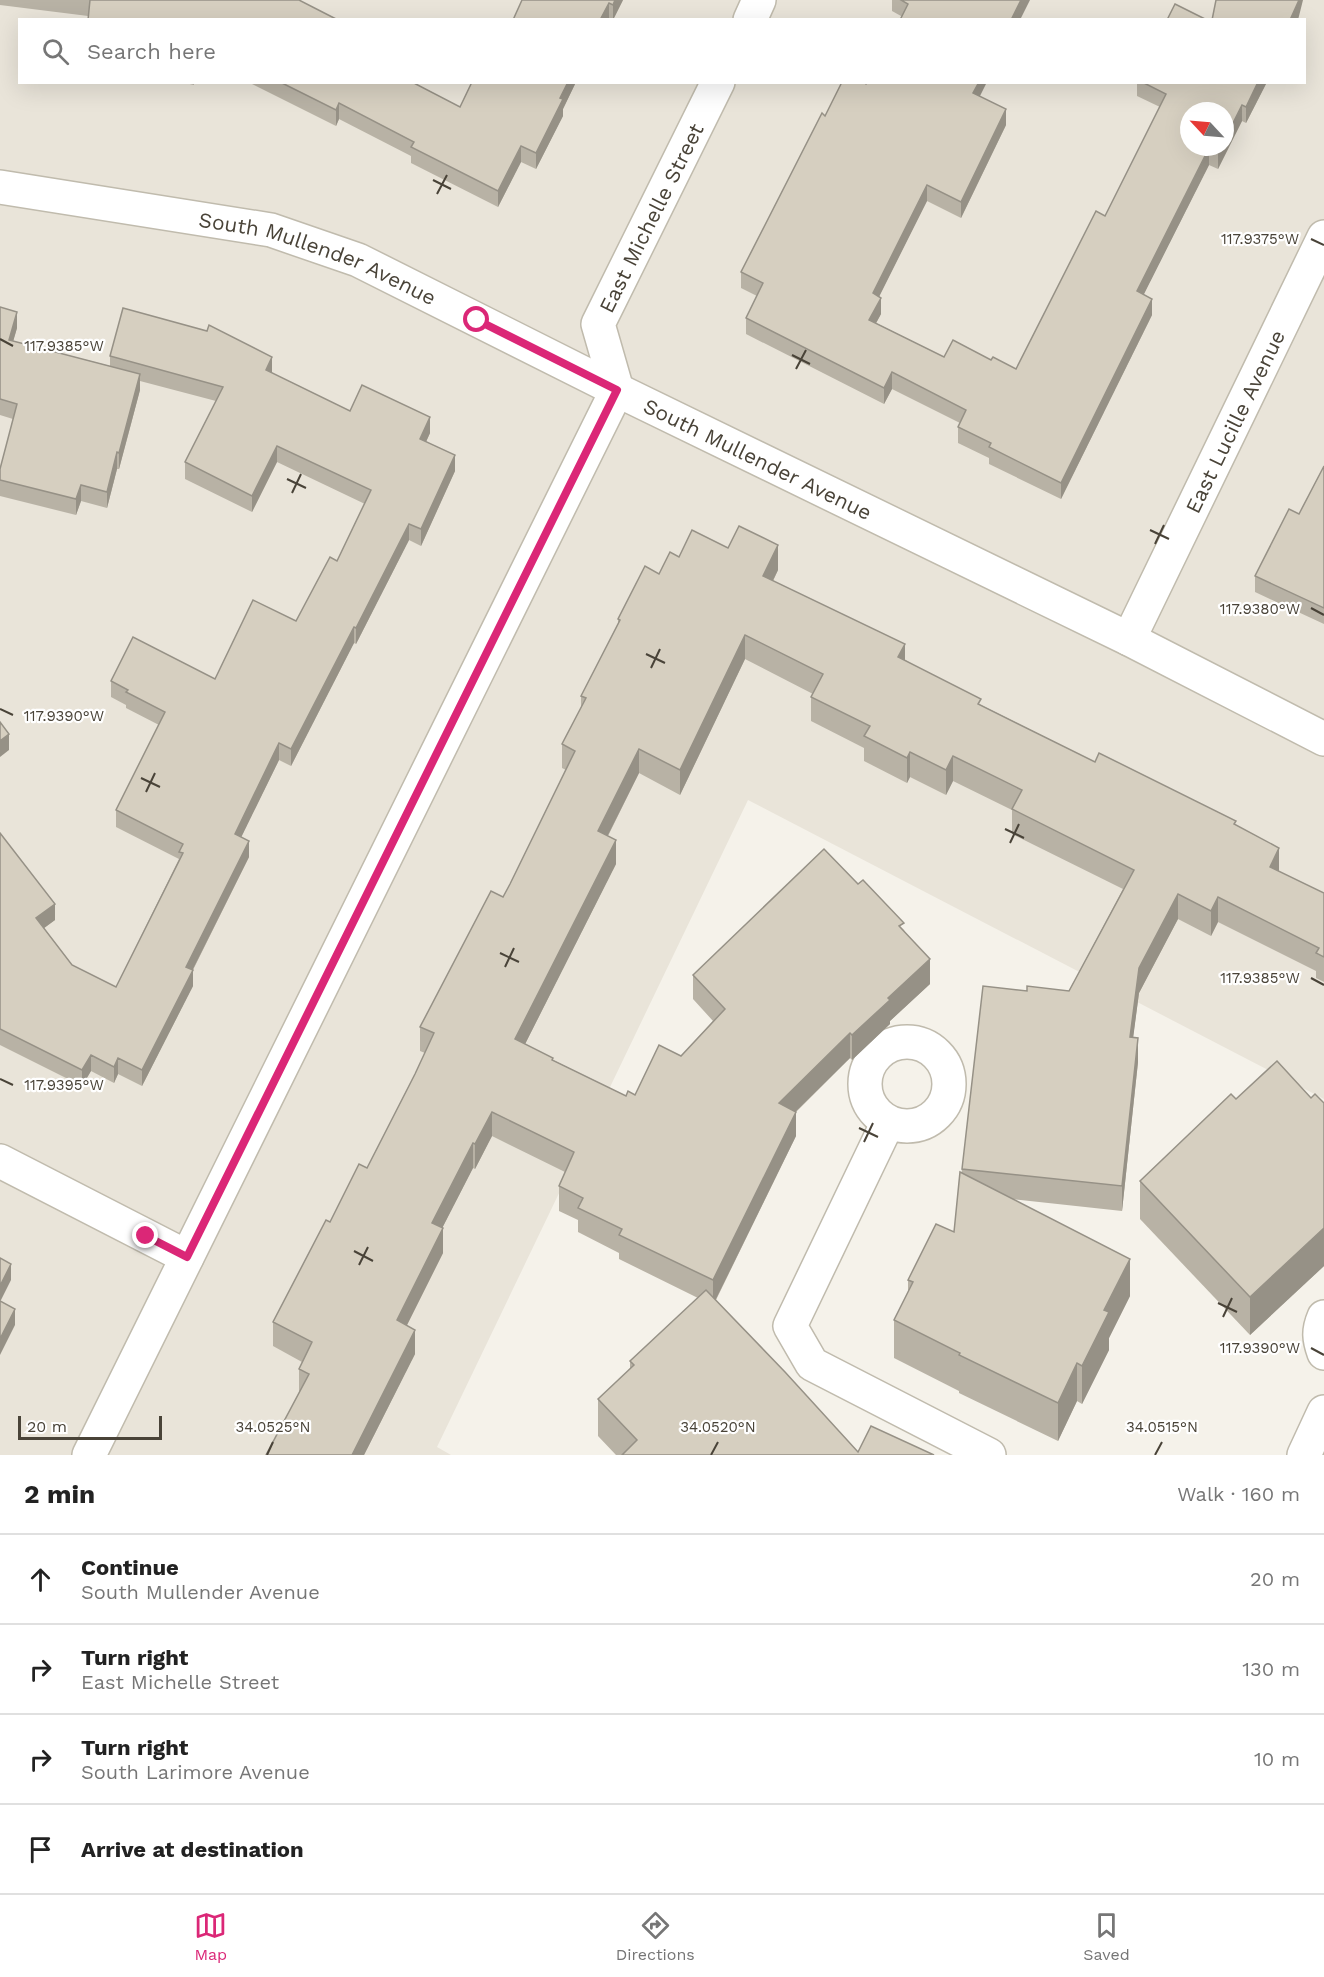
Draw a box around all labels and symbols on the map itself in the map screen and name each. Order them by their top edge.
north arrow [1180,102,1234,156]
street label: East Michelle Street [593,119,708,317]
street label: South Mullender Avenue [197,206,440,310]
text: 117.9375°W [1221,230,1299,248]
route start [463,306,489,332]
street label: East Lucille Avenue [1180,326,1290,517]
text: 117.9385°W [24,337,104,355]
street label: South Mullender Avenue [640,392,876,525]
text: 117.9380°W [1220,600,1300,618]
text: 117.9390°W [24,707,104,725]
text: 117.9385°W [1220,969,1300,987]
text: 117.9395°W [24,1076,104,1094]
route end [132,1222,158,1248]
text: 117.9390°W [1220,1339,1300,1357]
scale bar [18,1413,162,1440]
text: 34.0525°N [236,1418,310,1436]
text: 34.0520°N [680,1418,756,1436]
text: 34.0515°N [1126,1418,1198,1436]

